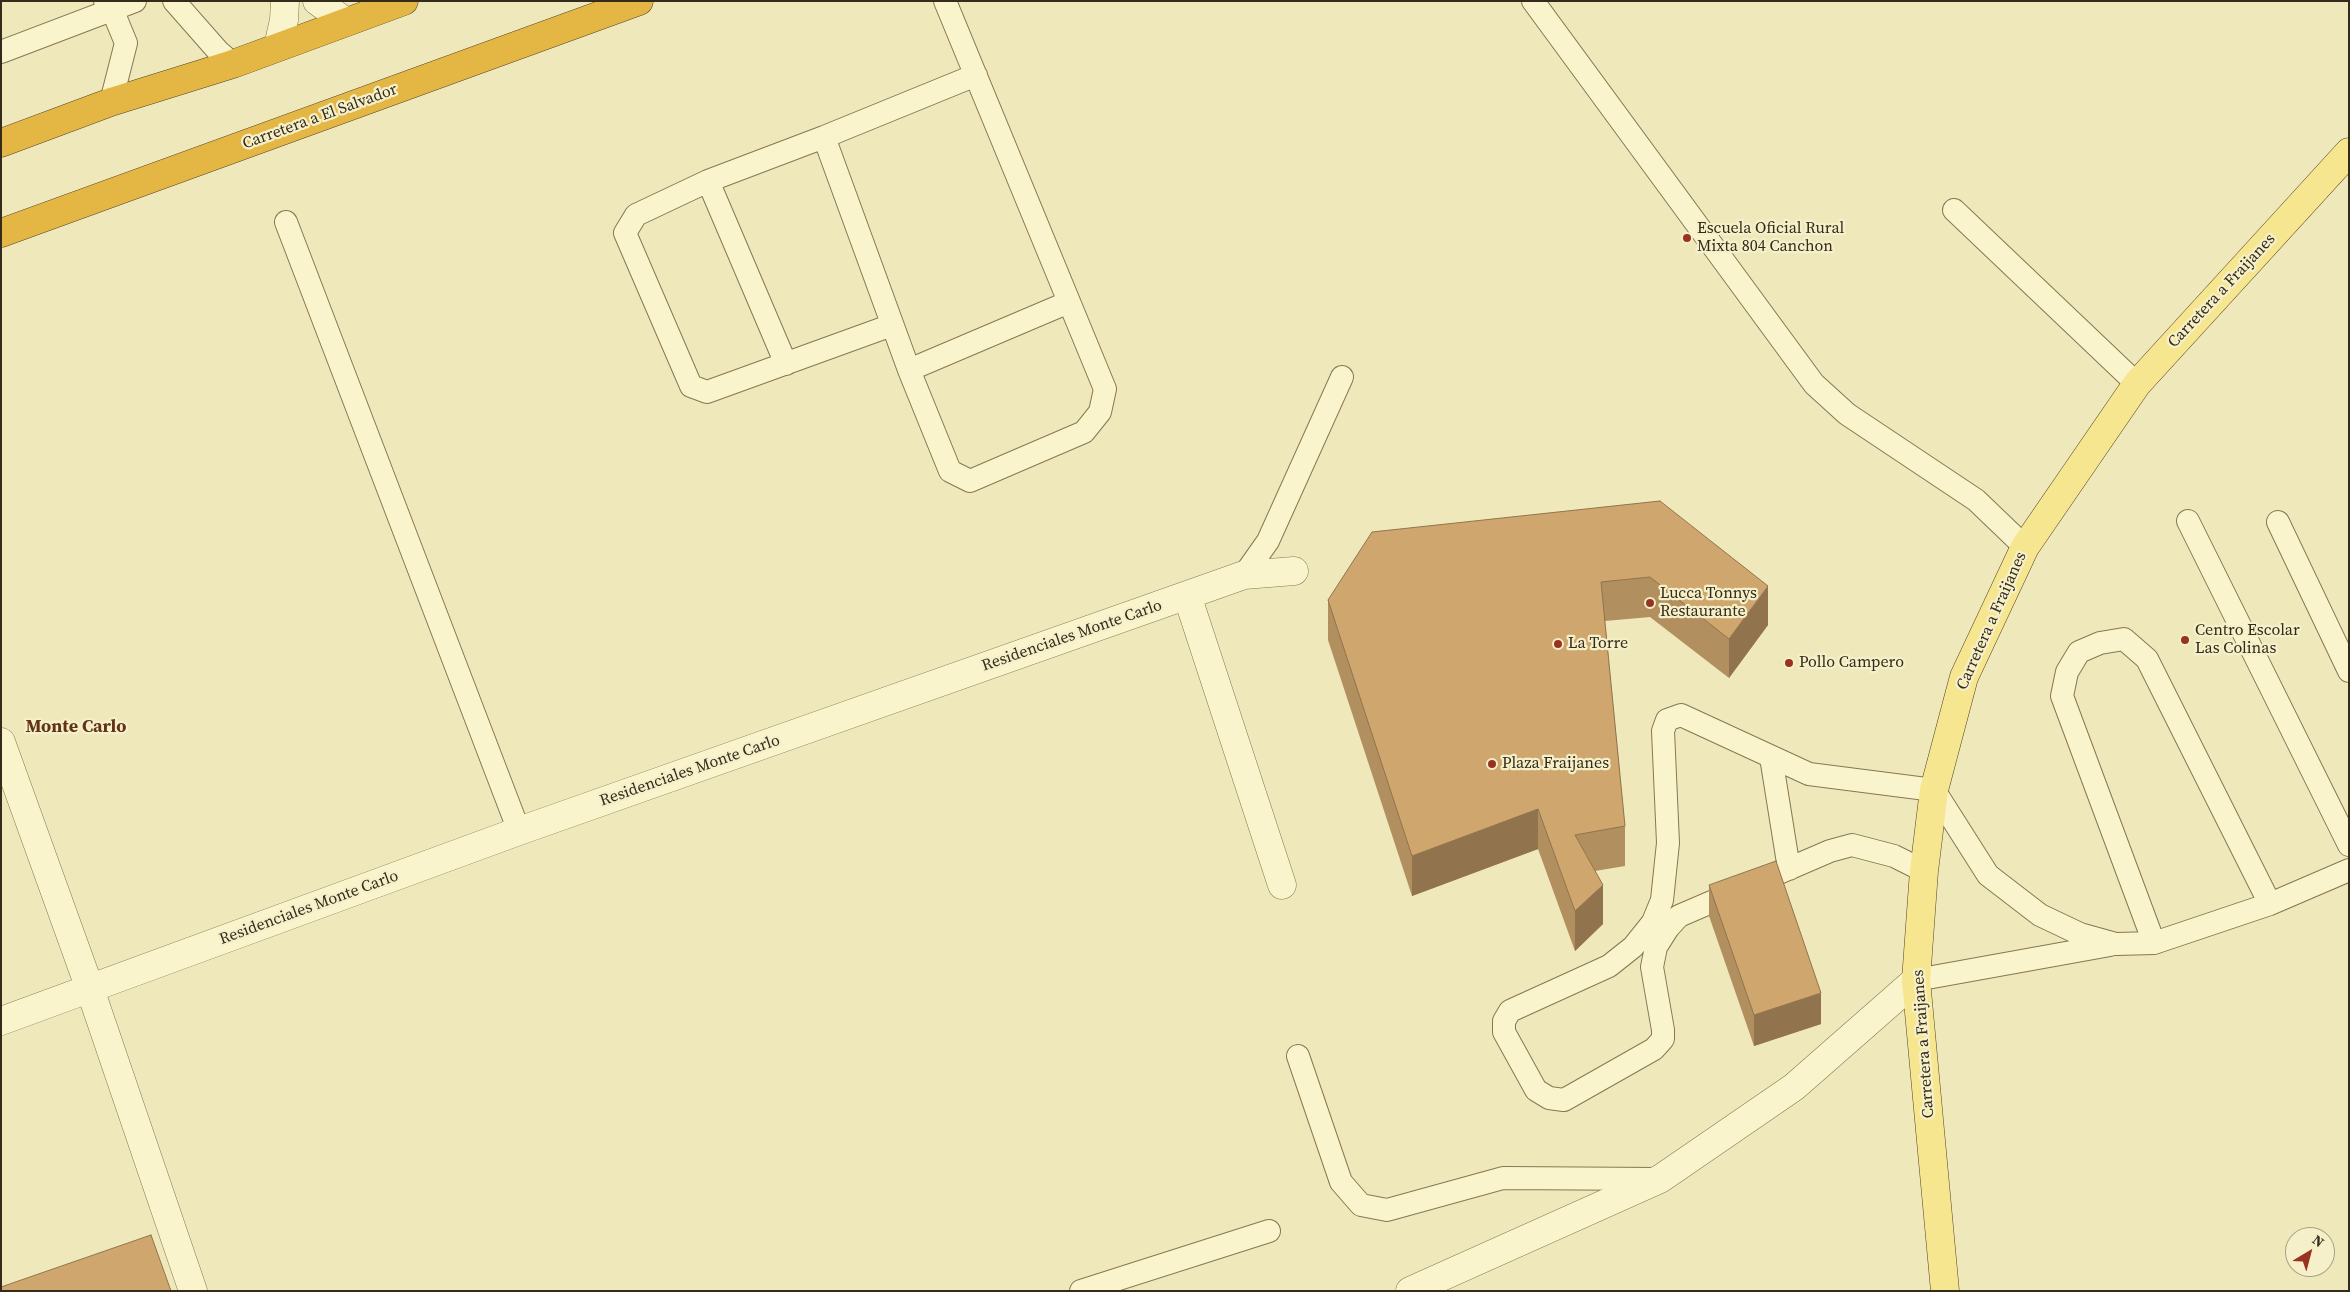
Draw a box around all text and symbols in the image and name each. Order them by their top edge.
street label: Carretera a El Salvador [240,80,400,154]
place label: Escuela Oficial Rural Mixta 804 Canchon [1697,219,1844,257]
street label: Carretera a Fraijanes [2164,230,2280,352]
marker: Escuela Oficial Rural Mixta 804 Canchon [1681,232,1693,244]
street label: Carretera a Fraijanes [1953,549,2031,693]
place label: Lucca Tonnys Restaurante [1660,584,1757,622]
street label: Residenciales Monte Carlo [979,596,1165,676]
marker: Lucca Tonnys Restaurante [1644,597,1656,609]
place label: Centro Escolar Las Colinas [2195,621,2300,659]
place label: La Torre [1568,634,1628,654]
marker: Centro Escolar Las Colinas [2179,634,2191,646]
marker: La Torre [1552,638,1564,650]
place label: Pollo Campero [1799,653,1904,673]
marker: Pollo Campero [1783,657,1795,669]
district label: Monte Carlo [25,716,127,738]
street label: Residenciales Monte Carlo [597,731,783,811]
place label: Plaza Fraijanes [1502,754,1609,774]
marker: Plaza Fraijanes [1486,758,1498,770]
street label: Residenciales Monte Carlo [217,867,401,949]
street label: Carretera a Fraijanes [1909,969,1939,1119]
north arrow [2285,1227,2335,1277]
text: N [2308,1230,2329,1252]

